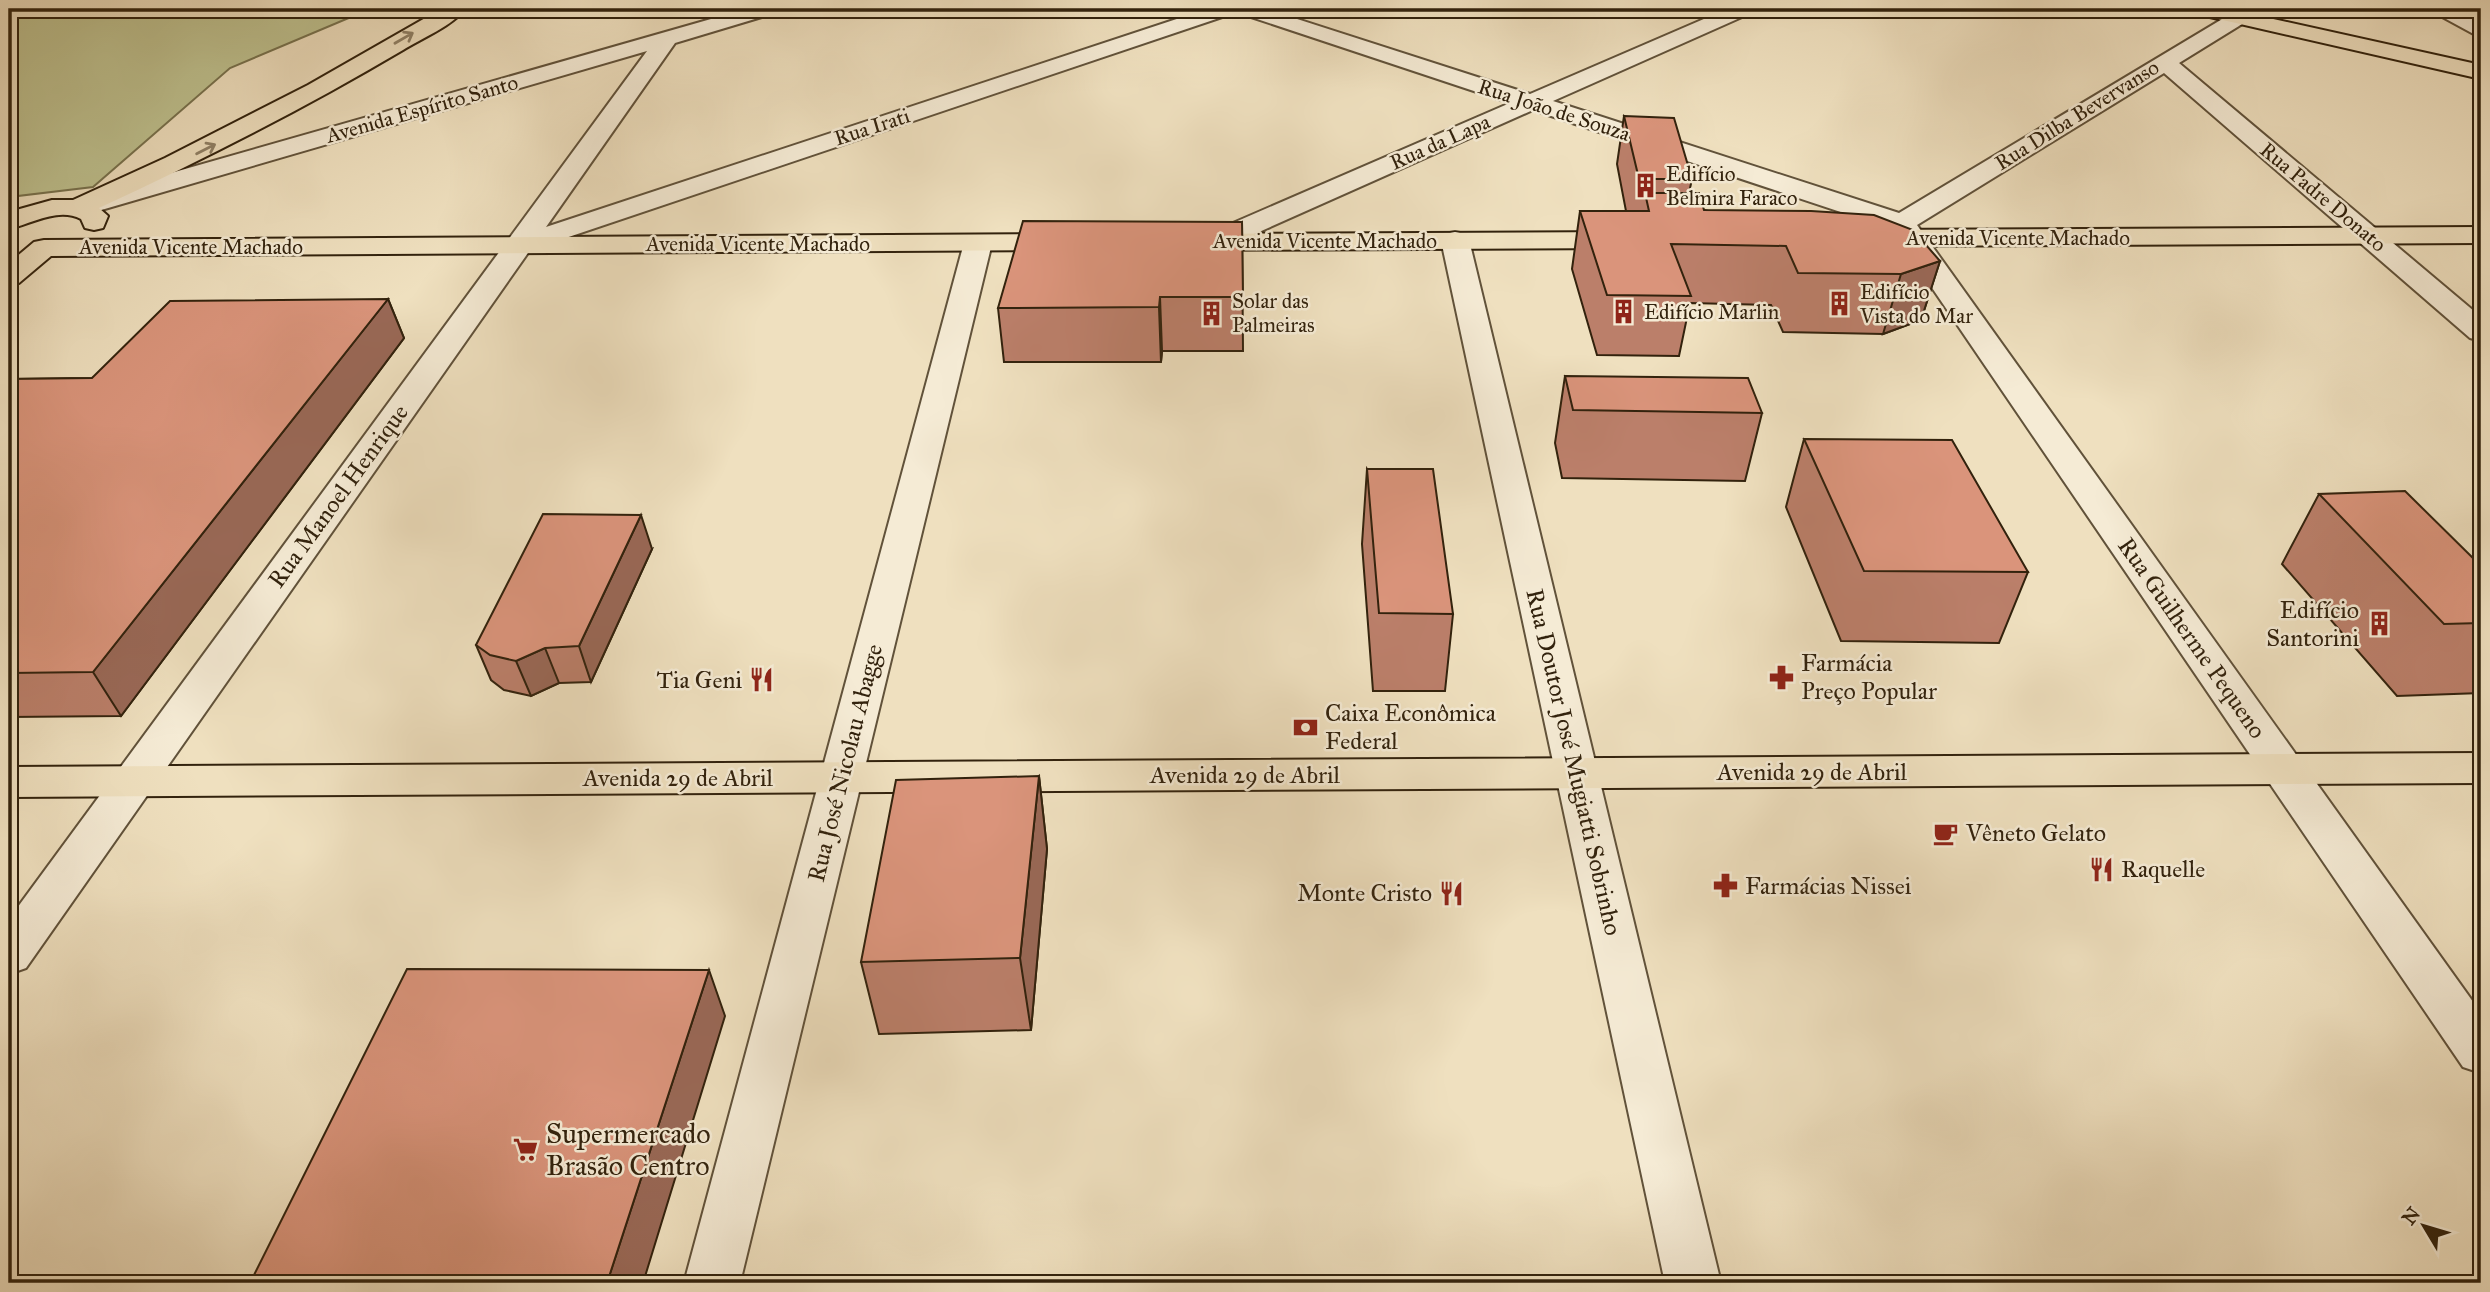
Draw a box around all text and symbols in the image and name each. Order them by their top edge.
one-way arrow [394,31,414,45]
street label: Rua Dilba Bevervanso [1990,54,2164,176]
street label: Avenida Espírito Santo [322,69,521,149]
street label: Rua João de Souza [1475,73,1634,147]
street label: Rua Irati [831,102,913,151]
street label: Rua da Lapa [1386,108,1494,176]
street label: Rua Padre Donato [2255,137,2392,258]
one-way arrow [195,142,216,155]
place label: Edifício Belmira Faraco [1666,161,1798,211]
building icon: Edifício Belmira Faraco [1632,172,1660,200]
street label: Avenida Vicente Machado [1905,225,2130,251]
street label: Avenida Vicente Machado [1212,228,1437,254]
street label: Avenida Vicente Machado [645,231,870,257]
street label: Avenida Vicente Machado [78,234,303,260]
place label: Edifício Vista do Mar [1859,279,1973,329]
place label: Solar das Palmeiras [1232,288,1315,338]
building icon: Edifício Vista do Mar [1826,290,1854,318]
building icon: Edifício Marlin [1610,298,1638,326]
building icon: Solar das Palmeiras [1198,299,1226,327]
place label: Edifício Marlin [1644,299,1779,325]
street label: Rua Manoel Henrique [261,398,415,594]
street label: Rua Guilherme Pequeno [2111,532,2273,744]
street label: Rua Doutor José Mugiatti Sobrinho [1519,586,1629,938]
place label: Edifício Santorini [2266,595,2359,653]
building icon: Edifício Santorini [2365,610,2393,638]
street label: Rua José Nicolau Abagge [801,641,889,885]
place label: Farmácia Preço Popular [1801,648,1937,706]
pharmacy icon: Farmácia Preço Popular [1767,663,1795,691]
place label: Tia Geni [657,665,742,695]
restaurant icon: Tia Geni [748,666,776,694]
place label: Caixa Econômica Federal [1325,698,1497,756]
bank icon: Caixa Econômica Federal [1291,713,1319,741]
street label: Avenida 29 de Abril [1716,757,1908,787]
street label: Avenida 29 de Abril [1149,760,1341,790]
street label: Avenida 29 de Abril [582,763,774,793]
place label: Vêneto Gelato [1965,818,2106,848]
cafe icon: Vêneto Gelato [1932,819,1960,847]
place label: Raquelle [2121,854,2205,884]
restaurant icon: Raquelle [2087,855,2115,883]
place label: Farmácias Nissei [1745,871,1912,901]
pharmacy icon: Farmácias Nissei [1711,872,1739,900]
place label: Monte Cristo [1297,878,1432,908]
restaurant icon: Monte Cristo [1438,879,1466,907]
place label: Supermercado Brasão Centro [546,1116,711,1183]
supermarket icon: Supermercado Brasão Centro [512,1135,540,1163]
north arrow [2388,1190,2458,1260]
text: N [2397,1202,2425,1229]

